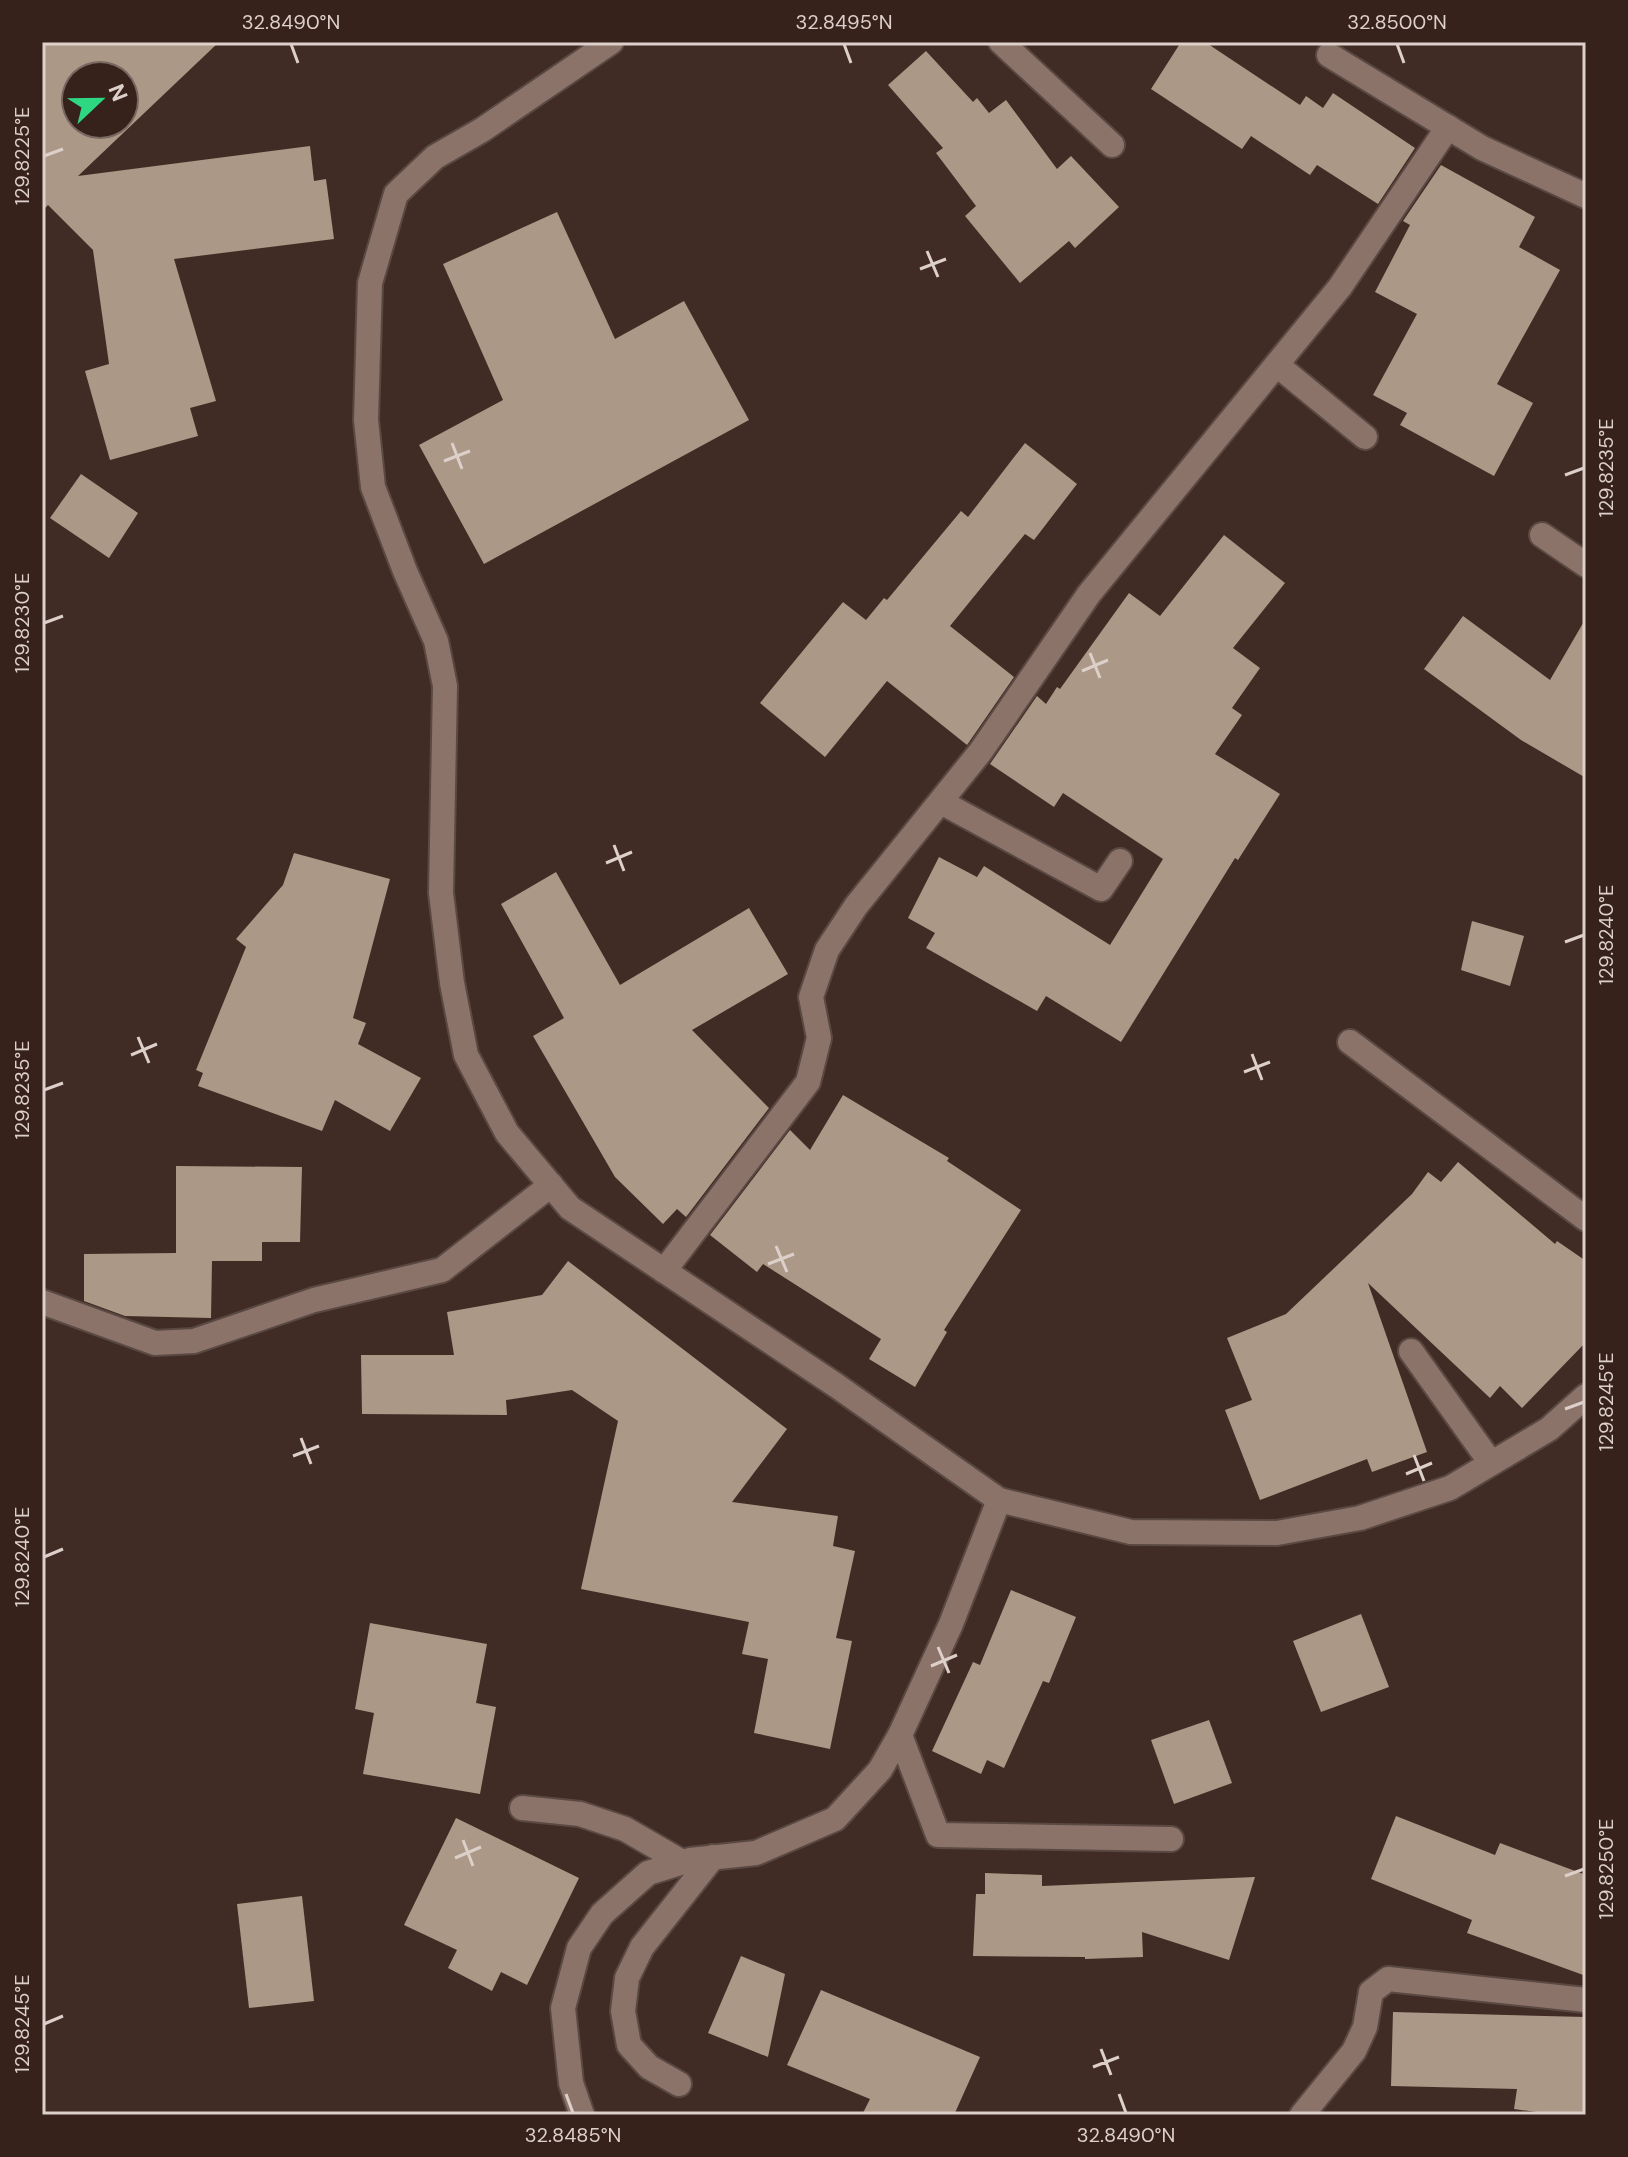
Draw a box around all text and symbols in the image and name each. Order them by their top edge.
text: 32.8490°N [242,9,340,35]
text: 32.8495°N [795,9,893,35]
text: 32.8500°N [1347,9,1447,35]
north arrow [60,60,140,140]
text: N [102,80,135,106]
text: 129.8225°E [9,107,35,205]
text: 129.8235°E [1593,419,1619,518]
text: 129.8230°E [9,573,35,673]
text: 129.8240°E [1593,885,1619,985]
text: 129.8235°E [9,1041,35,1140]
text: 129.8245°E [1593,1353,1619,1451]
text: 129.8240°E [9,1507,35,1607]
text: 129.8250°E [1593,1819,1619,1919]
text: 129.8245°E [9,1975,35,2073]
text: 32.8485°N [525,2122,621,2148]
text: 32.8490°N [1077,2122,1175,2148]

